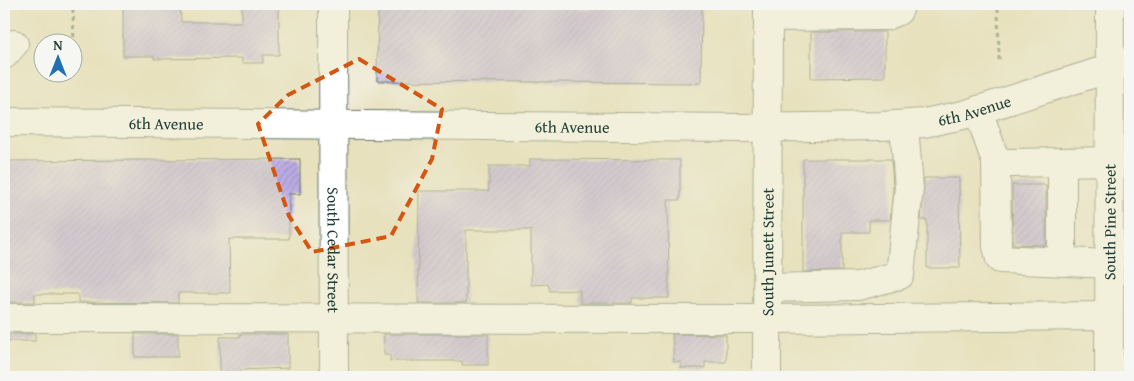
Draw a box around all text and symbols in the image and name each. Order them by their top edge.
north arrow [32,32,82,82]
text: N [53,35,63,55]
street label: 6th Avenue [936,89,1014,132]
street label: 6th Avenue [128,111,204,136]
street label: 6th Avenue [534,114,610,139]
street label: South Pine Street [1097,163,1122,280]
street label: South Cedar Street [321,187,346,313]
street label: South Junett Street [755,187,780,316]

